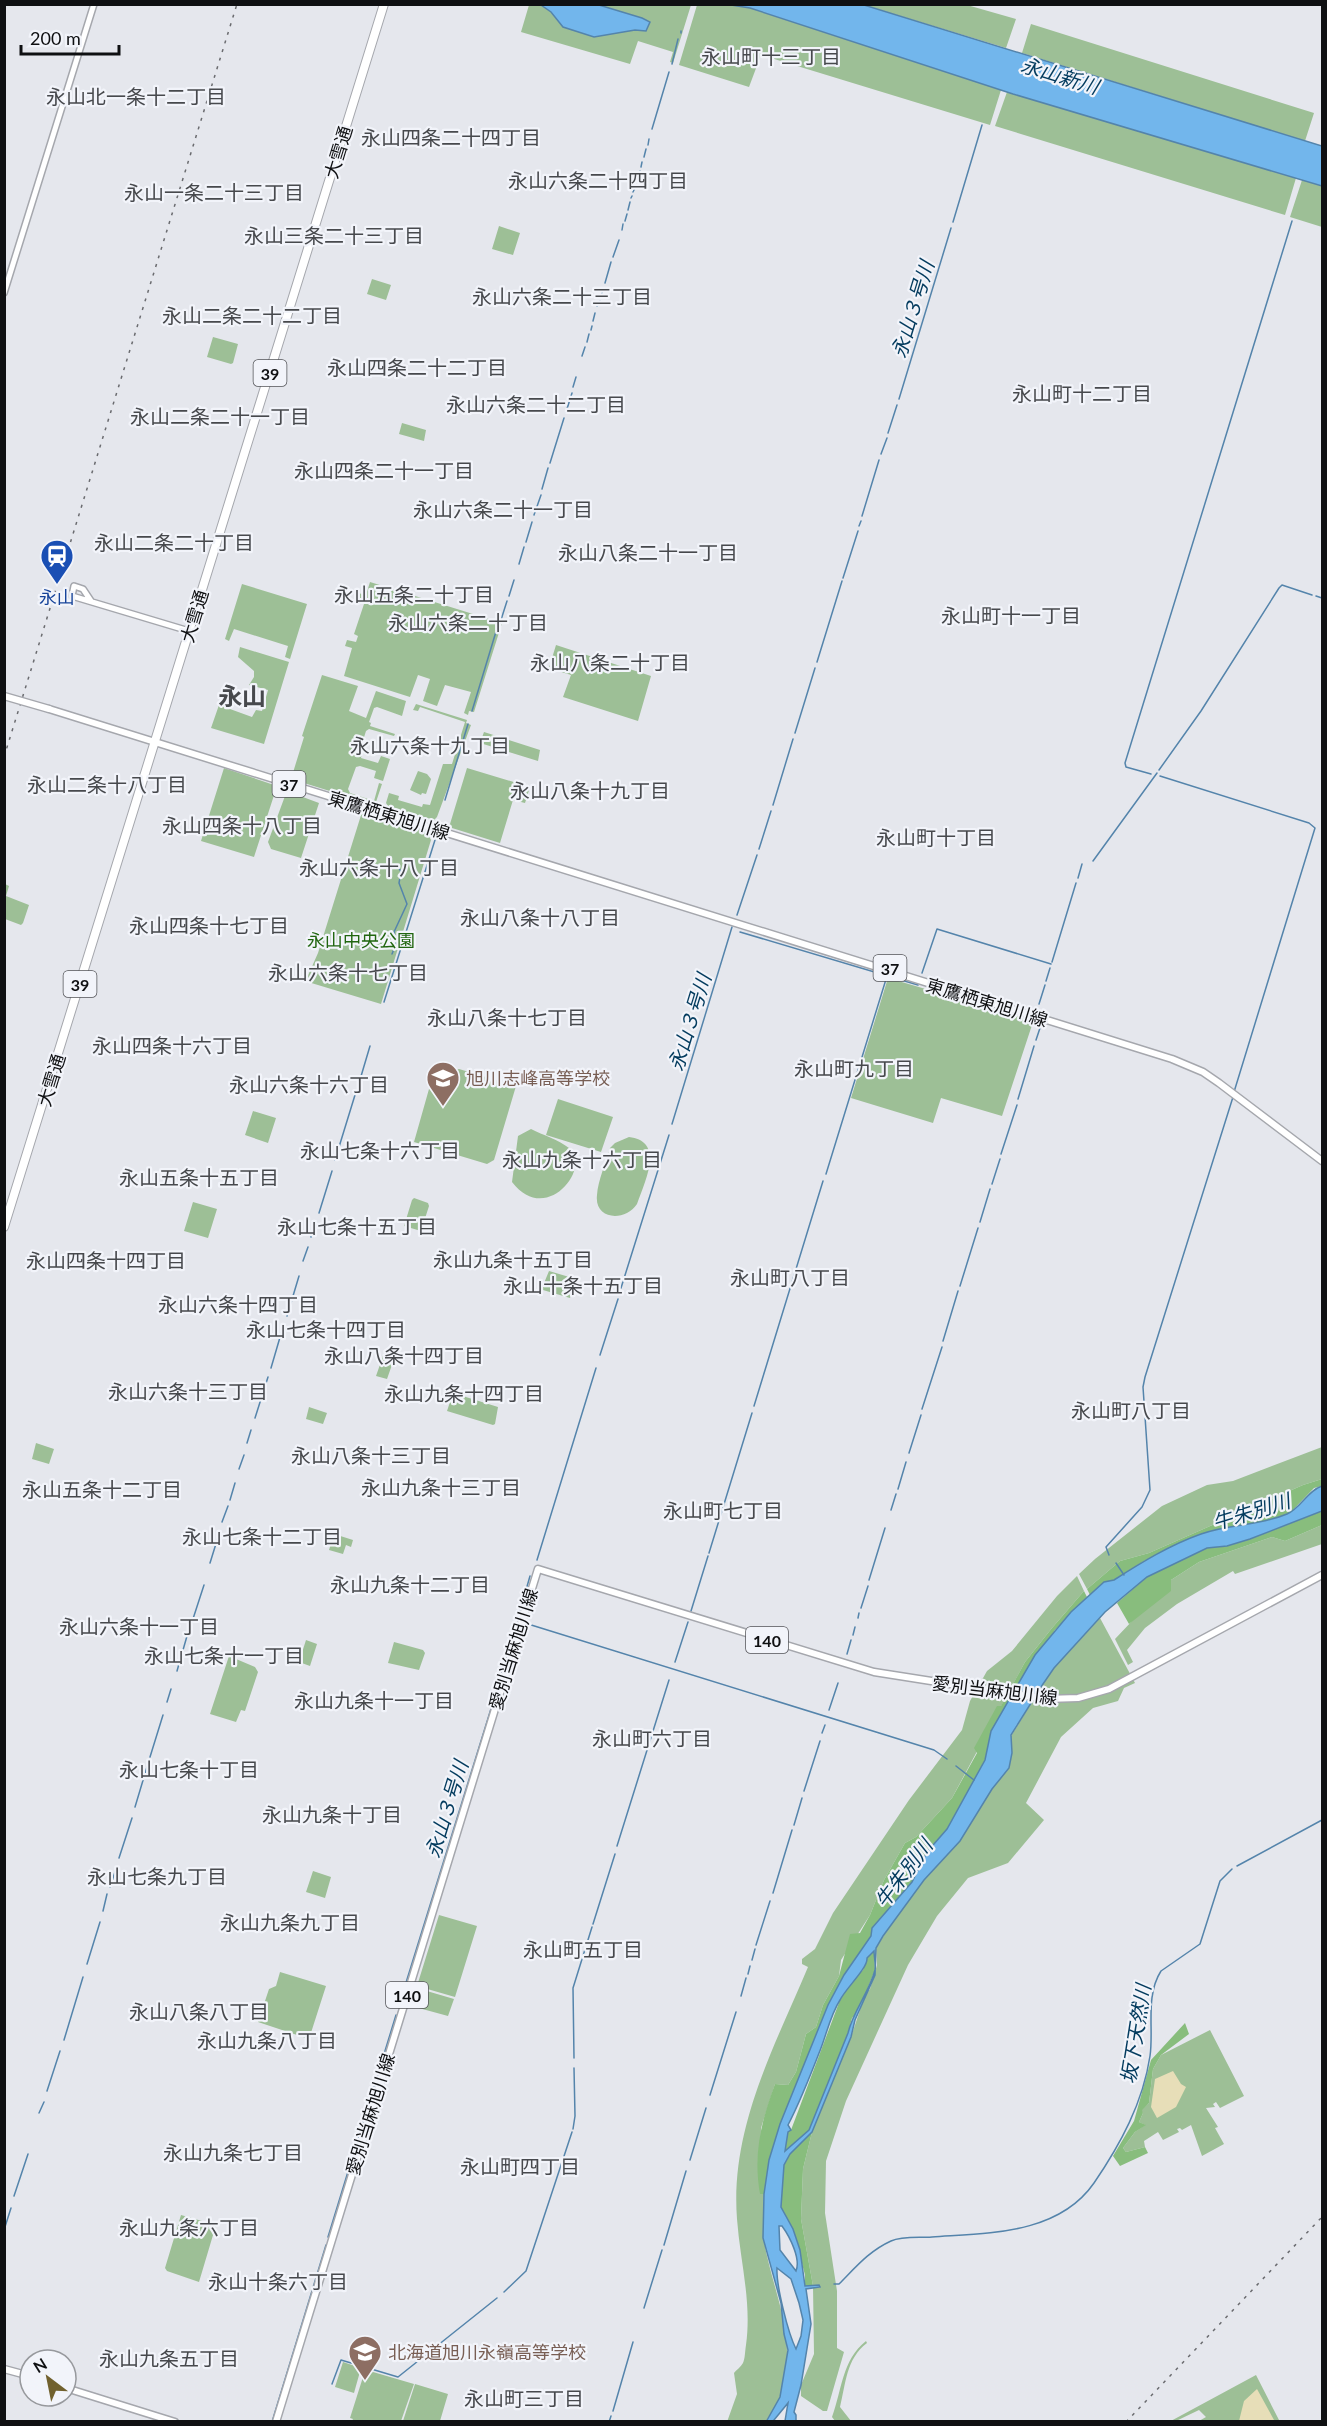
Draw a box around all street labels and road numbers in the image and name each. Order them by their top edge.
street label: 大雪通 [320,123,356,181]
road number: 39 [254,360,286,386]
street label: 大雪通 [176,587,212,645]
road number: 37 [272,771,306,797]
street label: 東鷹栖東旭川線 [326,786,452,844]
road number: 37 [874,955,906,981]
road number: 39 [64,971,97,997]
street label: 東鷹栖東旭川線 [924,973,1050,1031]
street label: 大雪通 [33,1051,69,1109]
street label: 愛別当麻旭川線 [484,1586,542,1712]
road number: 140 [746,1627,788,1653]
street label: 愛別当麻旭川線 [931,1671,1059,1709]
road number: 140 [386,1982,428,2008]
street label: 愛別当麻旭川線 [341,2051,399,2177]

